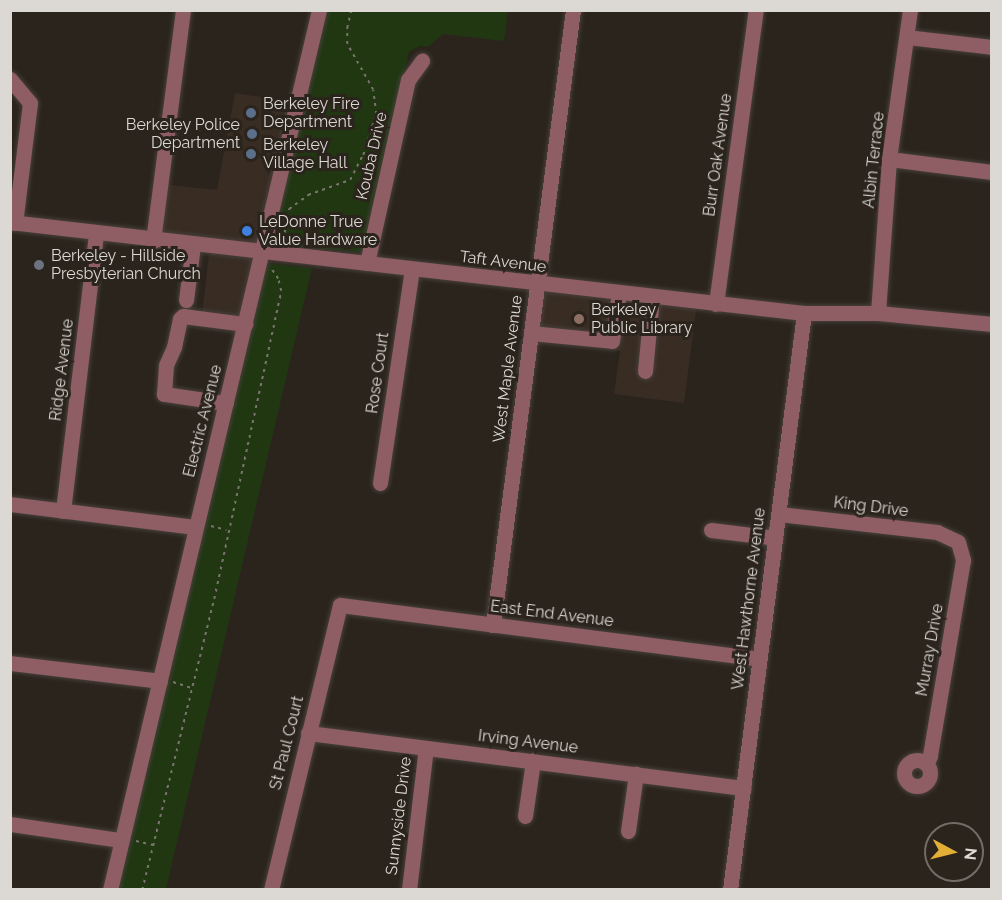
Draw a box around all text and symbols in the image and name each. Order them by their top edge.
street label: Burr Oak Avenue [700,92,736,218]
place label: Berkeley Fire Department [263,94,360,132]
marker: Berkeley Fire Department [244,106,258,120]
street label: Kouba Drive [353,110,391,202]
street label: Albin Terrace [859,111,889,209]
place label: Berkeley Police Department [125,115,240,153]
marker: Berkeley Police Department [245,127,259,141]
place label: Berkeley Village Hall [263,135,347,173]
marker: Berkeley Village Hall [244,147,258,161]
place label: LeDonne True Value Hardware [259,212,377,250]
marker: LeDonne True Value Hardware [240,224,254,238]
place label: Berkeley - Hillside Presbyterian Church [51,246,201,284]
street label: Taft Avenue [458,247,548,277]
marker: Berkeley - Hillside Presbyterian Church [32,258,46,272]
street label: West Maple Avenue [489,294,527,444]
place label: Berkeley Public Library [591,300,692,338]
marker: Berkeley Public Library [572,312,586,326]
street label: Ridge Avenue [46,318,78,422]
street label: Rose Court [363,331,393,415]
street label: Electric Avenue [180,363,226,479]
street label: King Drive [832,493,910,521]
street label: West Hawthorne Avenue [728,506,770,692]
street label: East End Avenue [489,597,615,631]
street label: Murray Drive [912,602,948,698]
street label: St Paul Court [266,694,308,792]
street label: Irving Avenue [477,726,579,758]
street label: Sunnyside Drive [382,756,416,876]
north arrow [924,822,984,882]
text: N [960,847,981,861]

